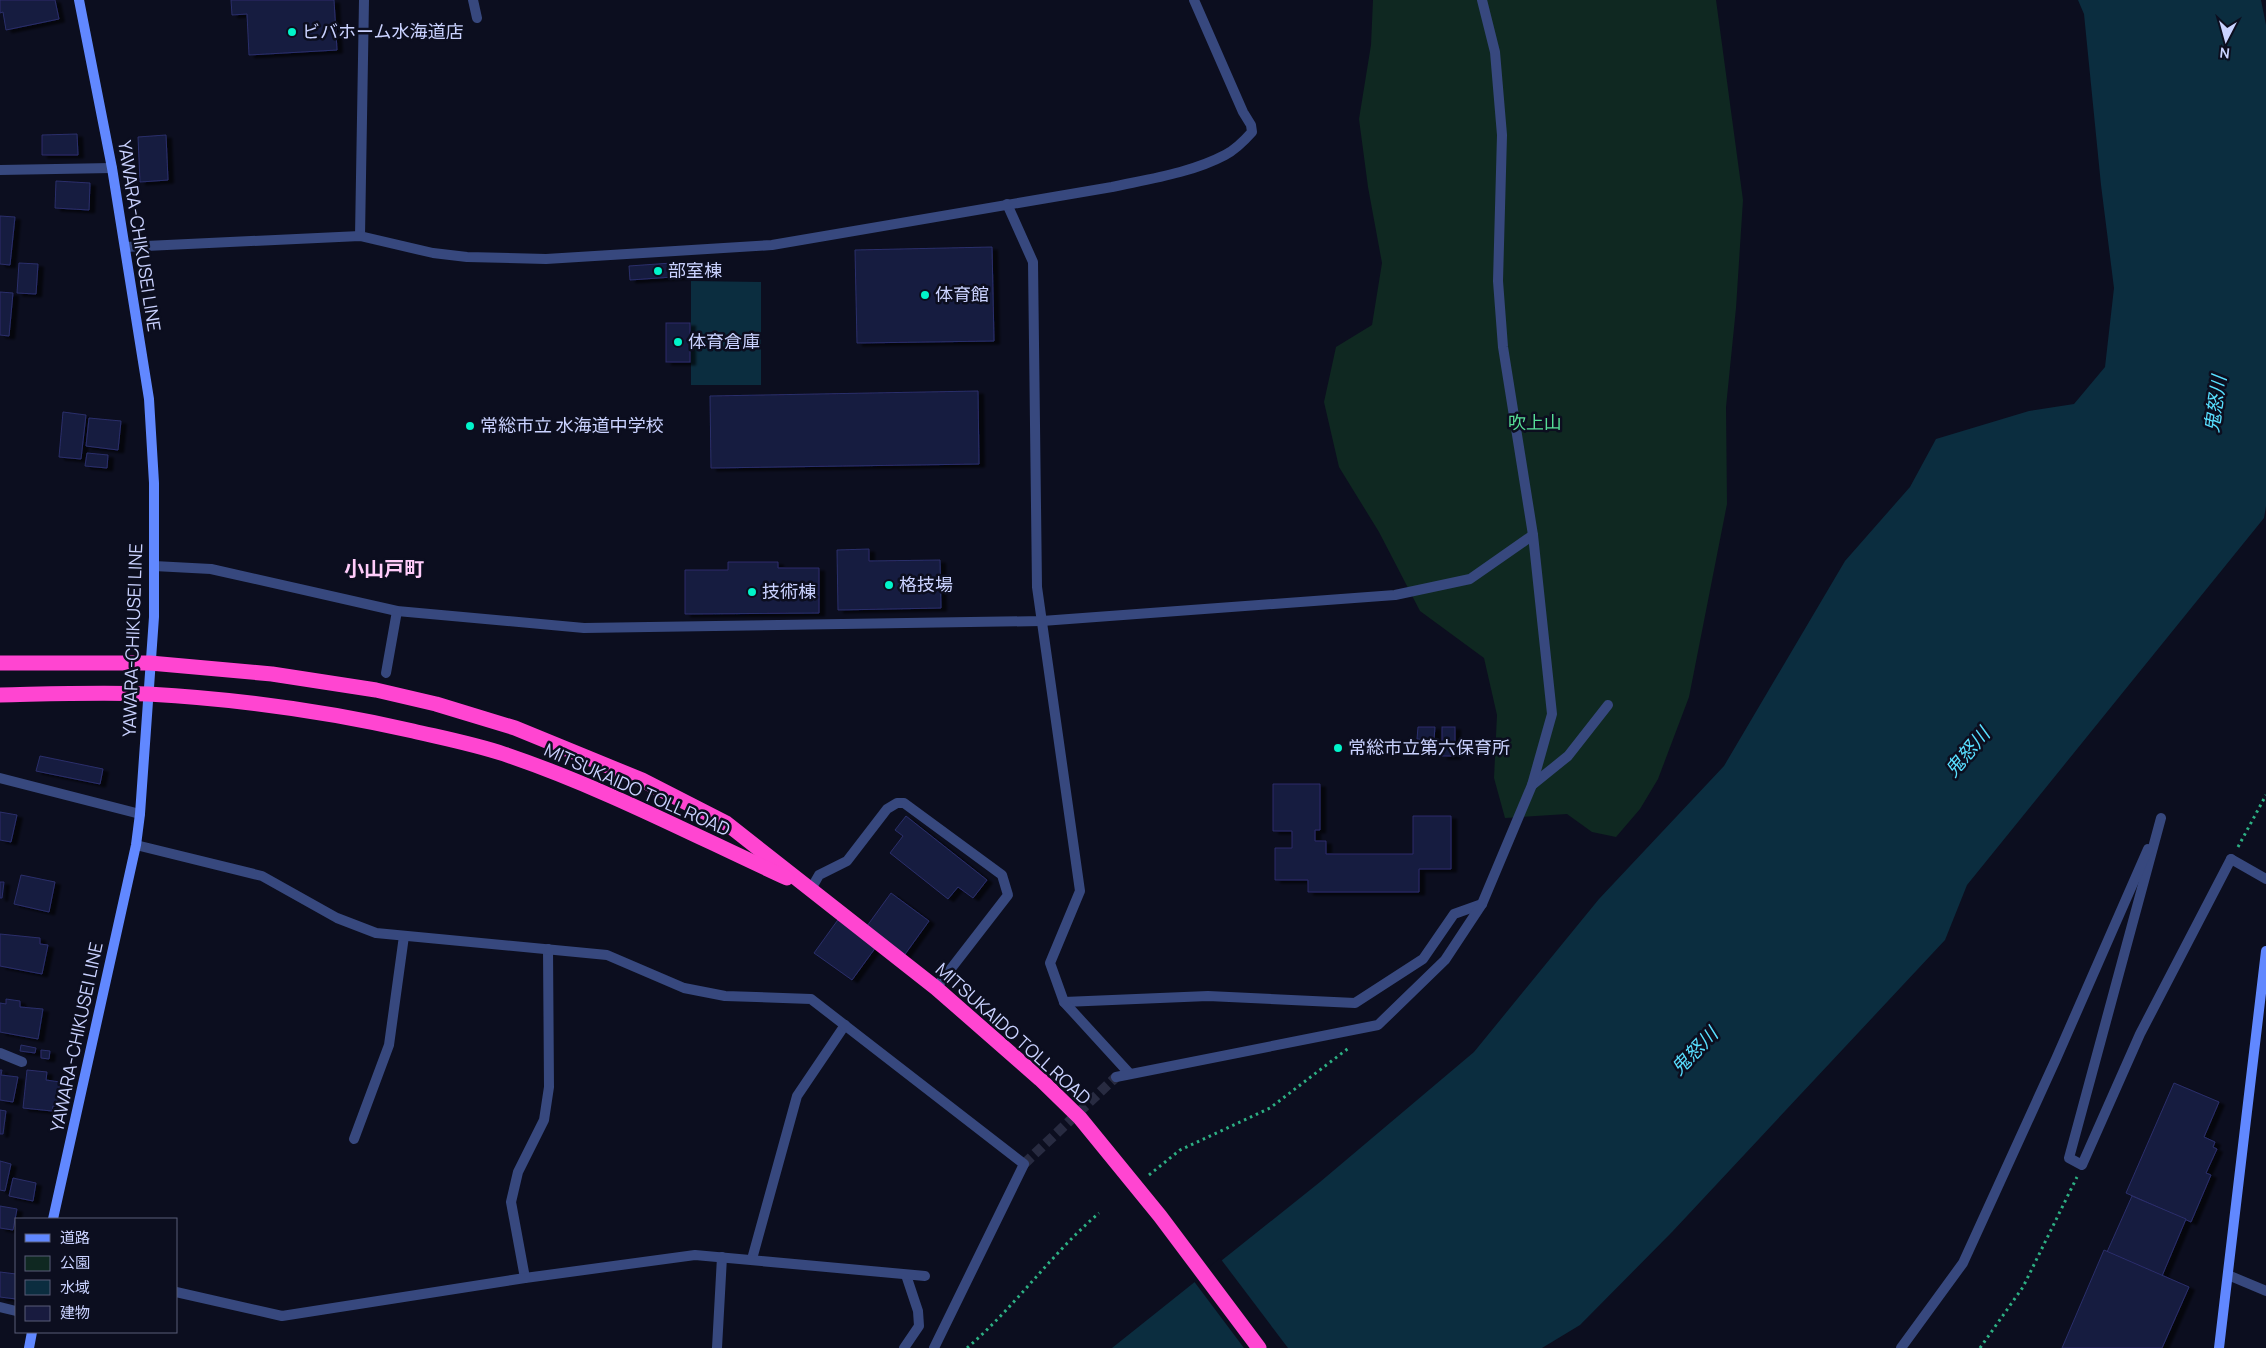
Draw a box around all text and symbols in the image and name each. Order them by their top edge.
north arrow [2201,15,2251,65]
place label: ビバホーム水海道店 [302,19,463,43]
marker: ビバホーム水海道店 [286,26,298,38]
text: N [2219,43,2231,63]
street label: YAWARA-CHIKUSEI LINE [113,138,167,333]
place label: 部室棟 [668,258,722,282]
marker: 部室棟 [652,265,664,277]
place label: 体育館 [935,282,989,306]
marker: 体育館 [919,289,931,301]
place label: 体育倉庫 [688,329,760,353]
marker: 体育倉庫 [672,336,684,348]
water label: 鬼怒川 [2198,372,2232,434]
park label: 吹上山 [1508,410,1562,434]
place label: 常総市立 水海道中学校 [480,413,664,437]
marker: 常総市立 水海道中学校 [464,420,476,432]
street label: YAWARA-CHIKUSEI LINE [117,543,147,737]
district label: 小山戸町 [344,555,424,582]
place label: 格技場 [899,572,953,596]
place label: 技術棟 [762,579,816,603]
marker: 格技場 [883,579,895,591]
marker: 技術棟 [746,586,758,598]
water label: 鬼怒川 [1939,720,1997,782]
place label: 常総市立第六保育所 [1348,735,1510,759]
street label: MITSUKAIDO TOLL ROAD [541,737,734,841]
marker: 常総市立第六保育所 [1332,742,1344,754]
street label: YAWARA-CHIKUSEI LINE [44,940,108,1134]
street label: MITSUKAIDO TOLL ROAD [931,957,1096,1109]
water label: 鬼怒川 [1665,1020,1725,1081]
legend [15,1218,178,1333]
text: 道路 [60,1227,90,1248]
text: 公園 [60,1252,90,1273]
text: 水域 [60,1277,90,1298]
text: 建物 [60,1302,90,1323]

